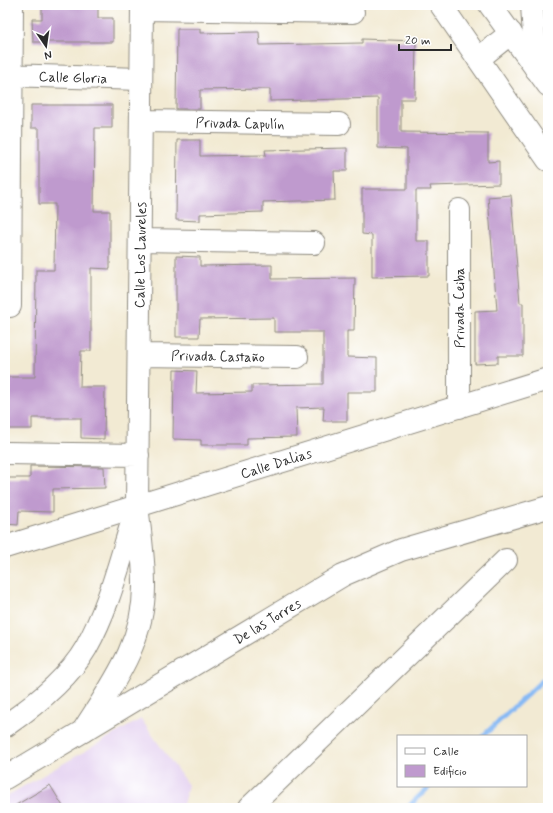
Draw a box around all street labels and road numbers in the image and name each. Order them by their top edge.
street label: Calle Gloria [38,68,108,88]
street label: Privada Capulín [195,114,285,134]
street label: Calle Los Laureles [131,201,151,308]
street label: Privada Ceiba [451,268,469,348]
street label: Privada Castaño [171,347,265,367]
street label: Calle Dalias [238,445,314,483]
street label: De las Torres [230,595,305,649]

